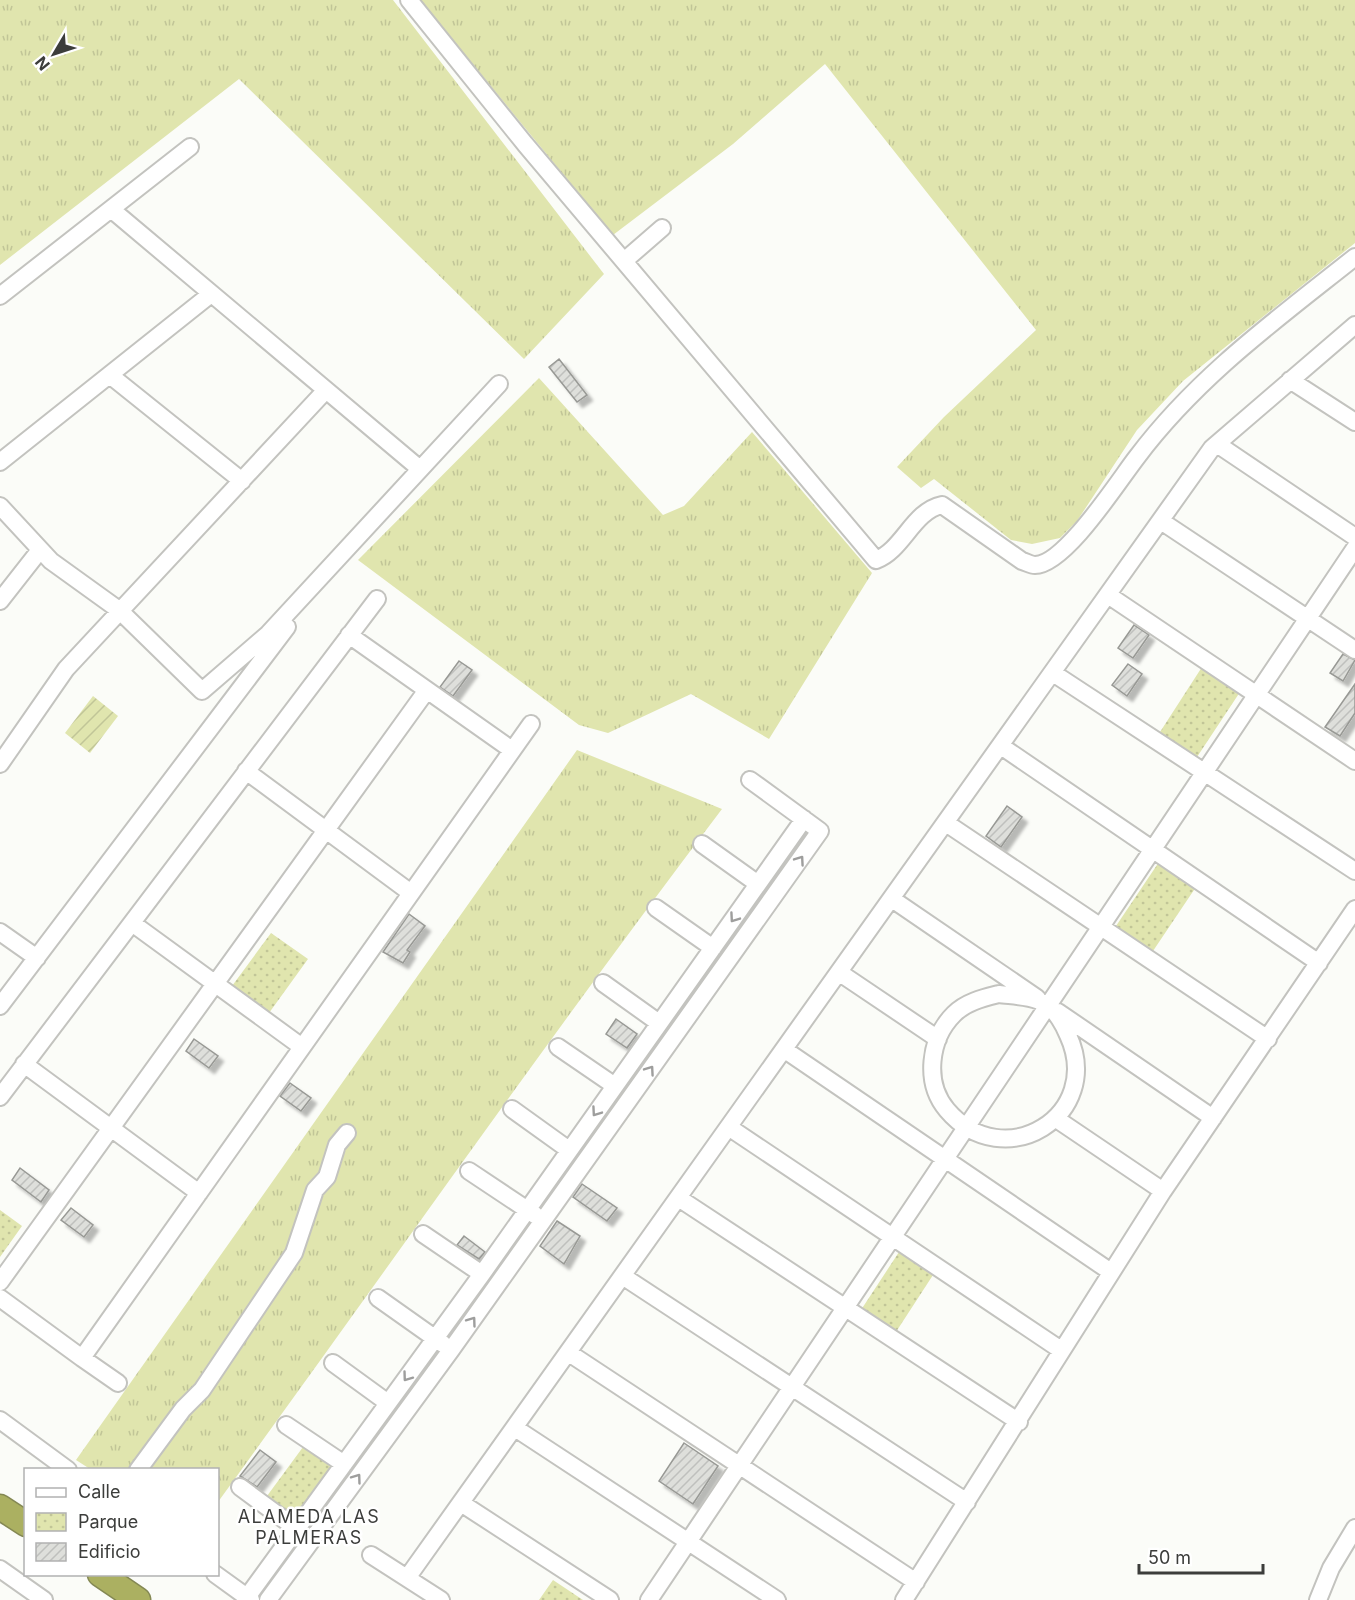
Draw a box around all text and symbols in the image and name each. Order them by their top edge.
north arrow [24,24,84,84]
text: N [31,52,54,74]
one-way arrow [793,856,804,867]
one-way arrow [730,912,741,923]
one-way arrow [643,1066,654,1077]
one-way arrow [593,1105,604,1116]
one-way arrow [465,1316,476,1327]
one-way arrow [404,1371,415,1382]
legend [24,1468,219,1576]
one-way arrow [350,1474,361,1485]
text: Calle [78,1481,120,1502]
district label: ALAMEDA LAS PALMERAS [238,1506,380,1548]
text: Parque [78,1511,138,1532]
scale bar [1139,1537,1264,1575]
text: Edificio [78,1541,141,1562]
text: 50 m [1148,1547,1191,1568]

